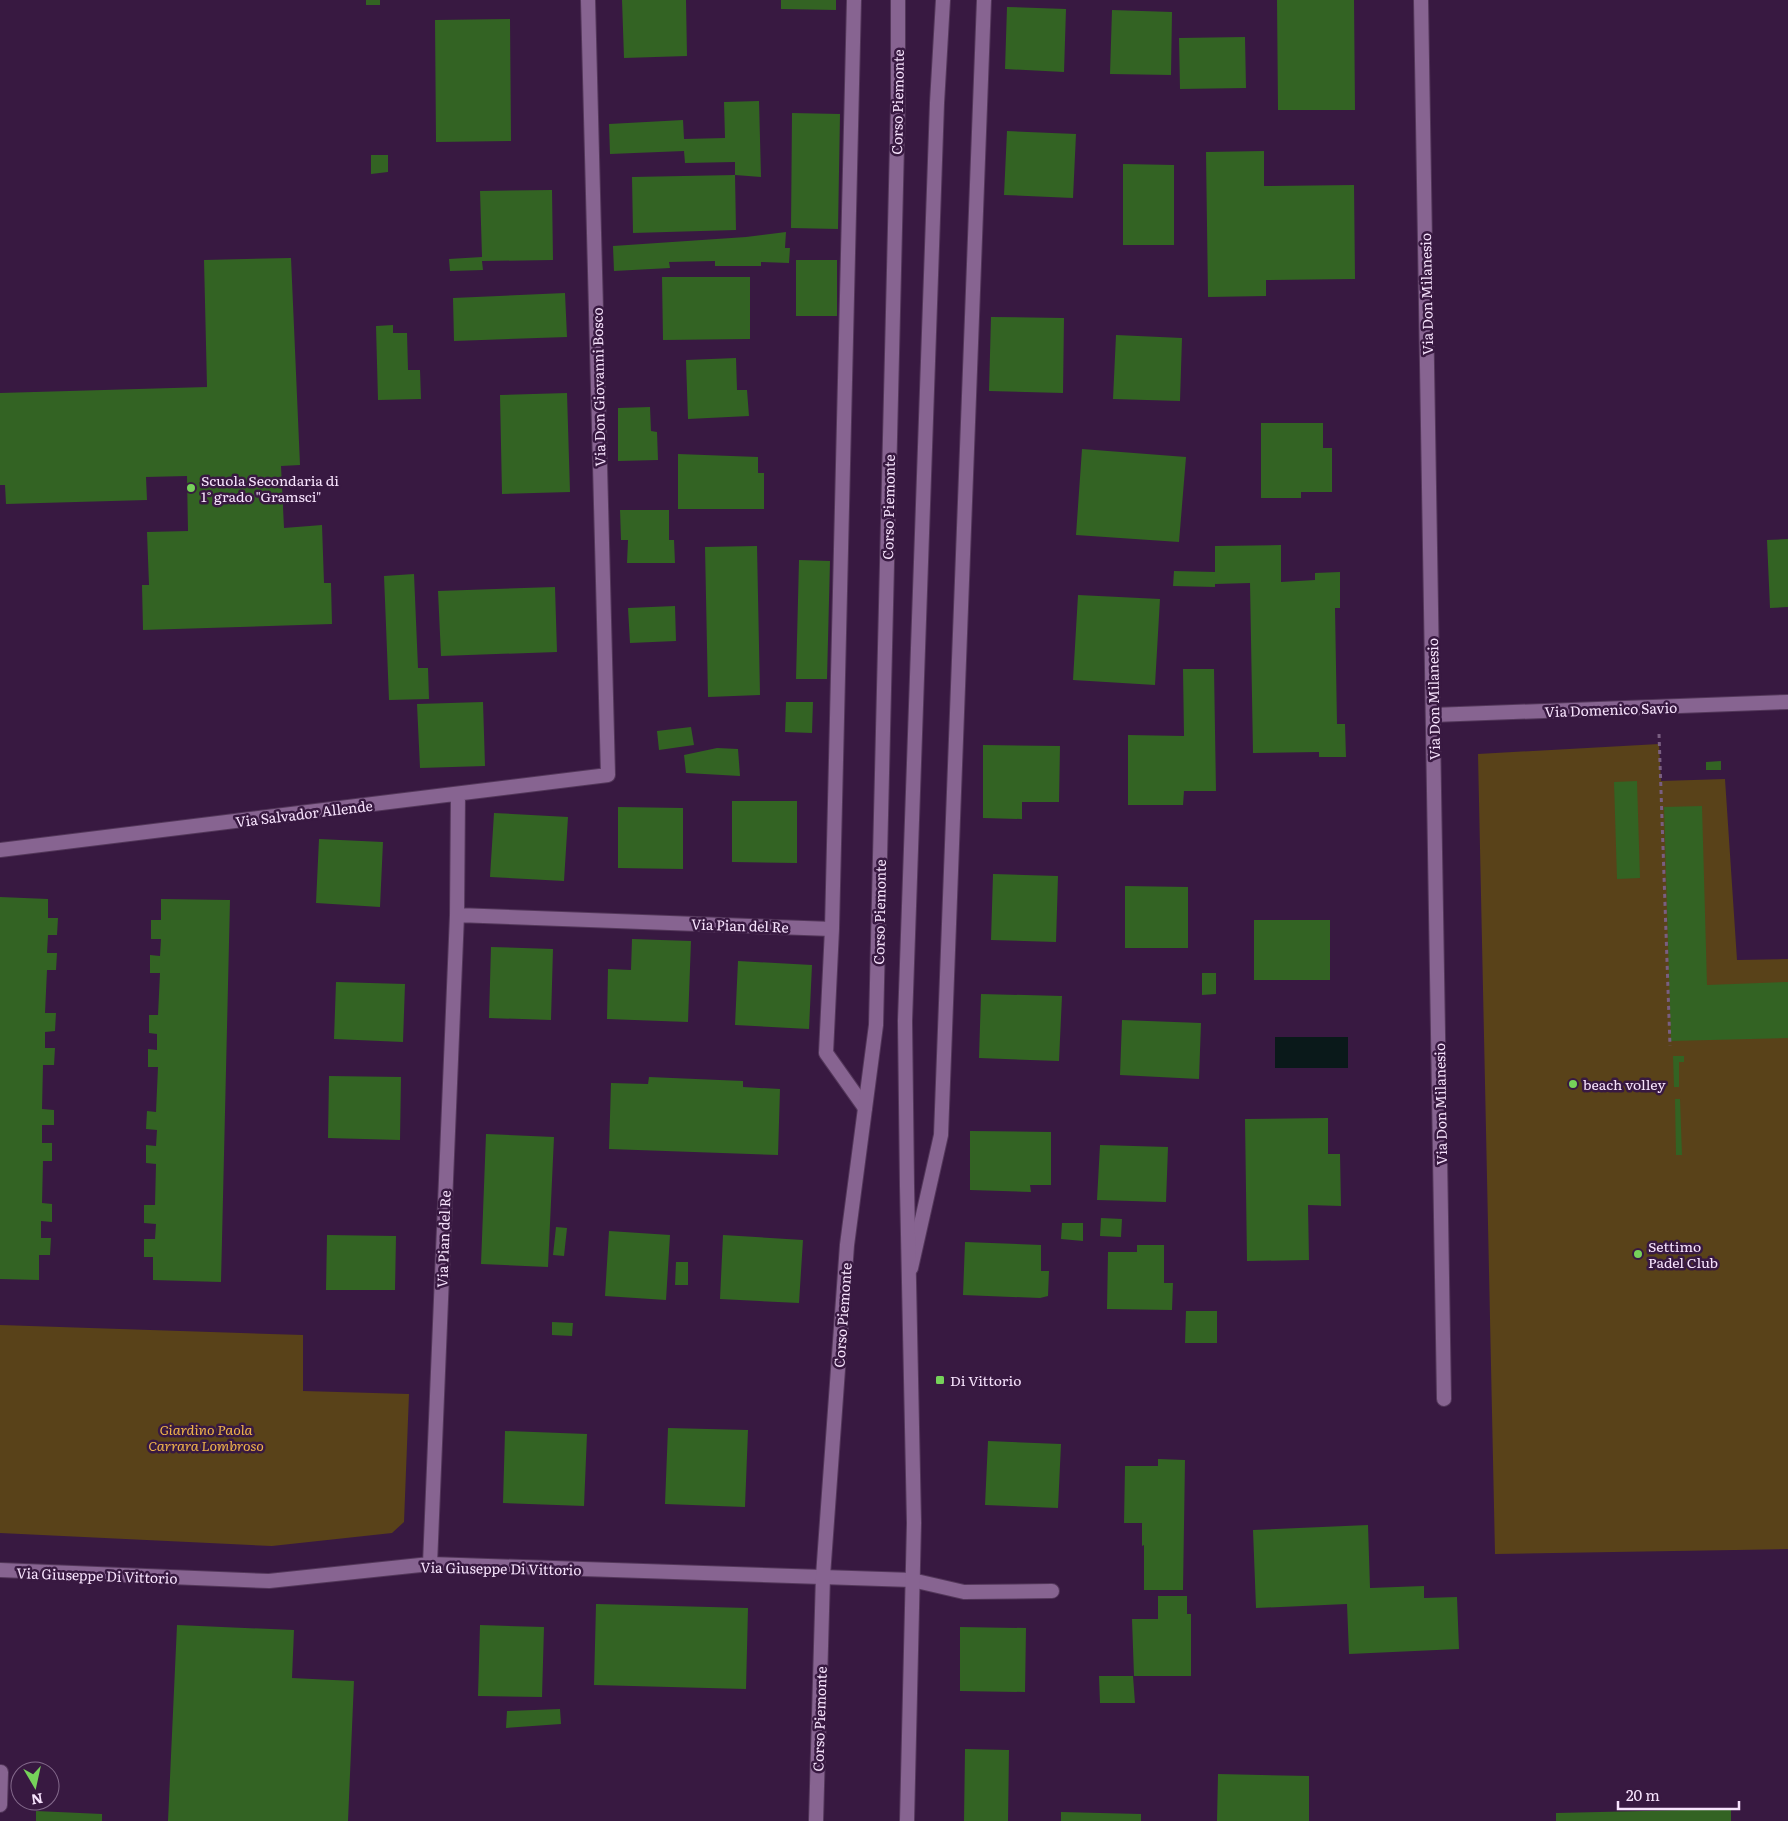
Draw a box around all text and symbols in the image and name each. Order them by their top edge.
street label: Corso Piemonte [886,49,908,155]
street label: Via Don Milanesio [1415,233,1437,355]
street label: Via Don Giovanni Bosco [587,307,609,467]
street label: Corso Piemonte [877,454,899,560]
place label: Scuola Secondaria di 1° grado "Gramsci" [201,470,339,506]
marker: Scuola Secondaria di 1° grado "Gramsci" [185,482,197,494]
street label: Via Don Milanesio [1422,638,1444,760]
street label: Via Domenico Savio [1544,697,1678,721]
street label: Via Salvador Allende [234,795,374,831]
street label: Corso Piemonte [868,859,890,965]
street label: Via Pian del Re [691,913,789,937]
street label: Via Don Milanesio [1429,1043,1451,1165]
place label: beach volley [1583,1074,1666,1094]
marker: beach volley [1567,1078,1579,1090]
street label: Via Pian del Re [431,1190,455,1288]
place label: Settimo Padel Club [1648,1236,1718,1272]
marker: Settimo Padel Club [1632,1248,1644,1260]
street label: Corso Piemonte [828,1262,856,1368]
place label: Di Vittorio [950,1370,1021,1390]
marker: Di Vittorio [934,1374,946,1386]
park label: Giardino Paola Carrara Lombroso [148,1419,264,1455]
street label: Via Giuseppe Di Vittorio [420,1557,582,1579]
street label: Via Giuseppe Di Vittorio [16,1562,178,1588]
street label: Corso Piemonte [807,1666,831,1772]
north arrow [10,1761,60,1811]
scale bar [1618,1778,1739,1810]
text: 20 m [1626,1783,1660,1806]
text: N [30,1789,45,1811]

